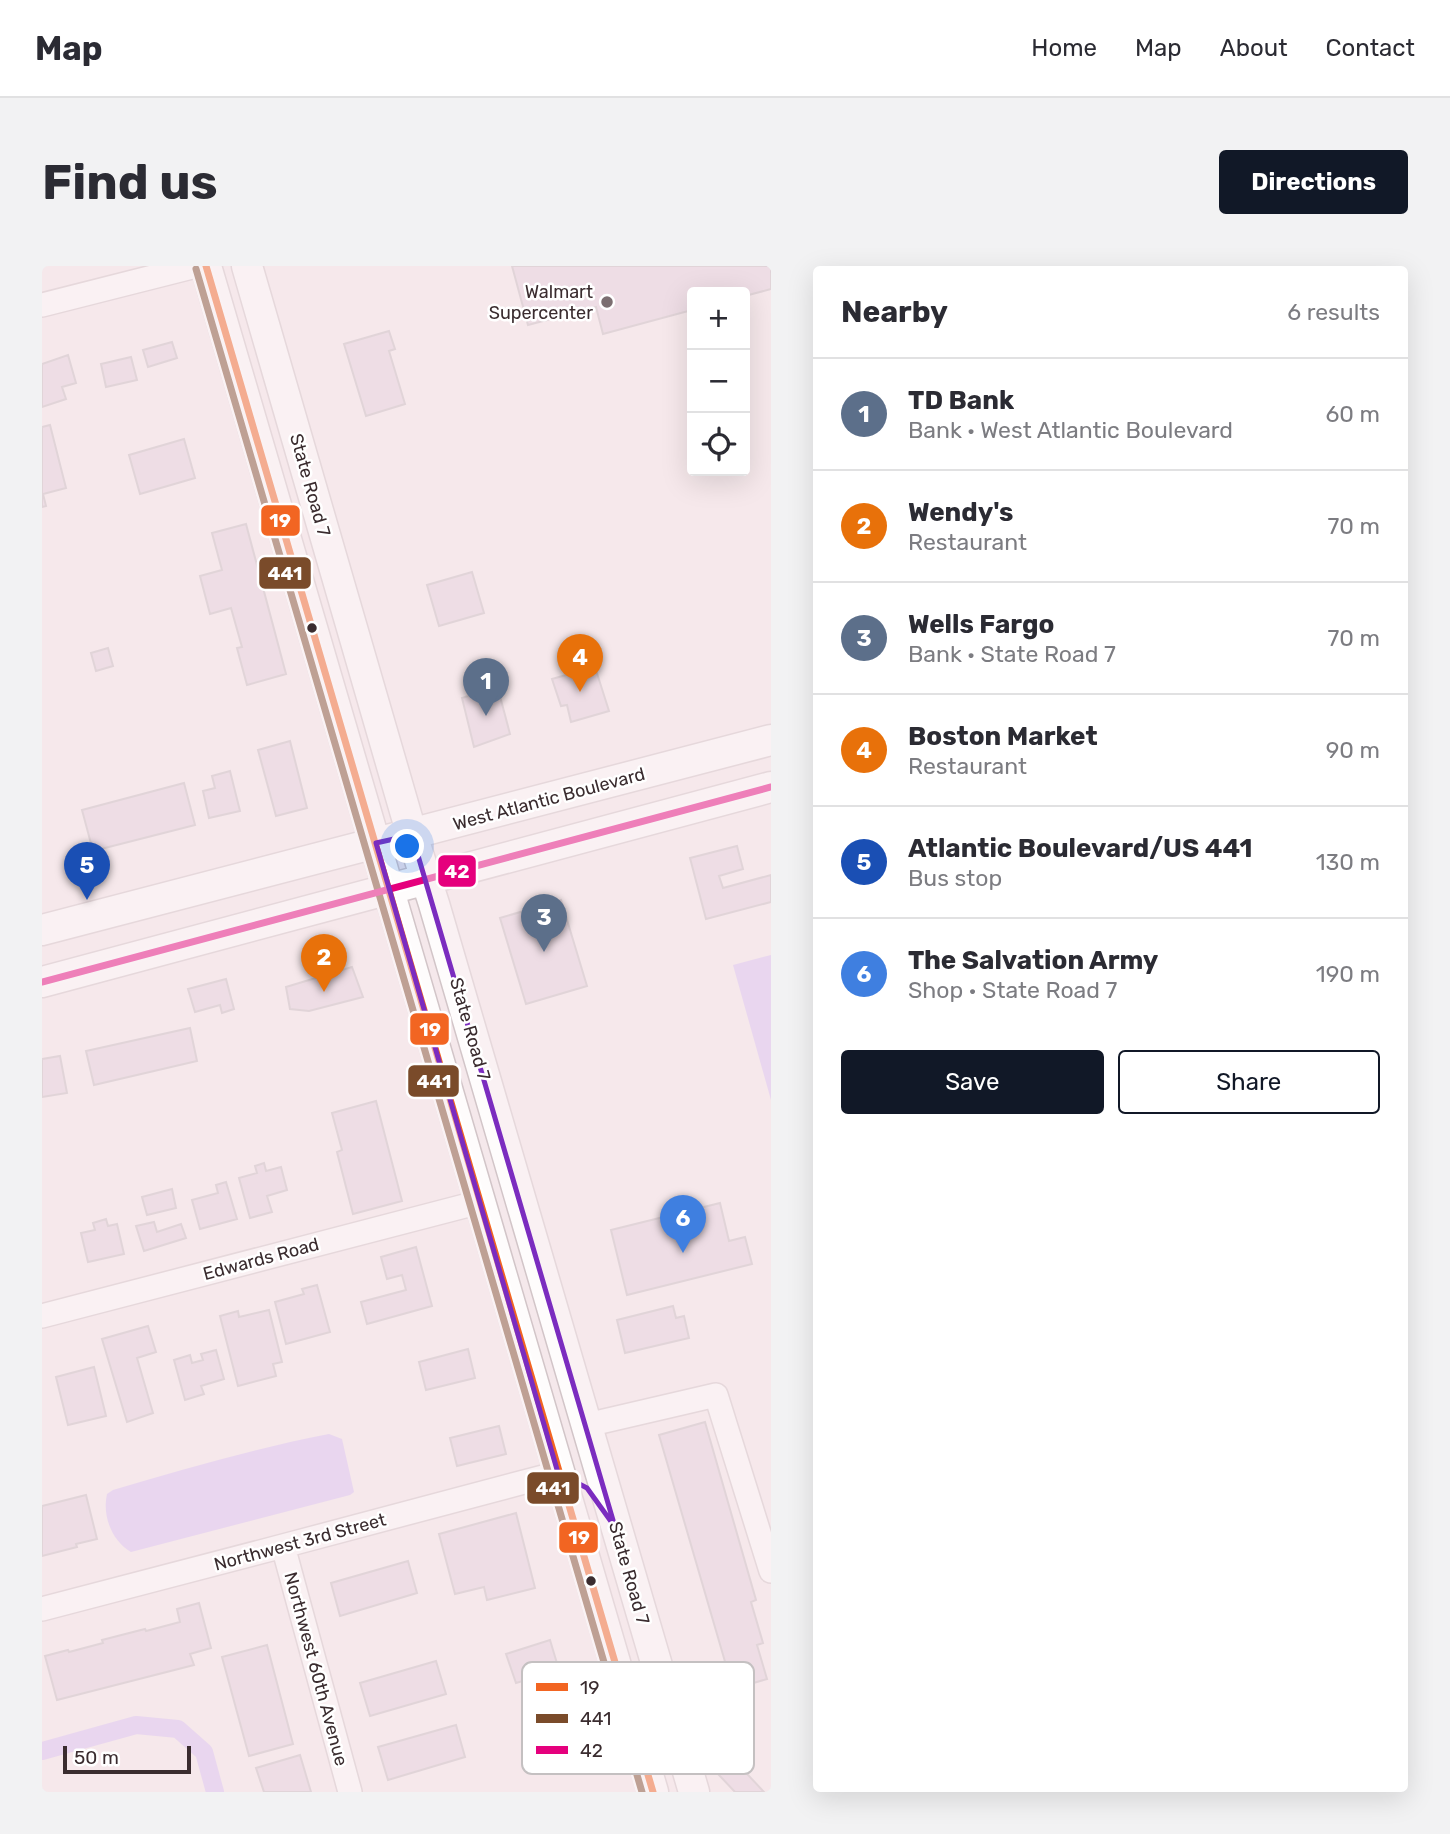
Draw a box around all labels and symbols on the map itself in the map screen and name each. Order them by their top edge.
place label: Walmart Supercenter [489,281,593,324]
marker: Walmart Supercenter [599,294,615,310]
street label: State Road 7 [285,431,335,539]
line badge: 19 [260,504,301,537]
text: 19 [269,509,291,532]
line badge: 441 [258,556,312,590]
text: 441 [268,562,302,585]
unlabelled marker [305,621,319,635]
pin: 4 [557,634,603,692]
pin: 1 [463,658,509,716]
street label: West Atlantic Boulevard [451,763,647,835]
your location [390,829,424,863]
pin: 5 [64,842,110,900]
line badge: 42 [437,854,477,888]
text: 42 [444,860,470,883]
pin: 3 [521,894,567,952]
pin: 2 [301,934,347,992]
street label: State Road 7 [445,975,495,1083]
line badge: 19 [409,1012,450,1046]
text: 19 [419,1018,441,1041]
line badge: 441 [407,1064,460,1098]
text: 441 [417,1070,451,1093]
pin: 6 [660,1195,706,1253]
street label: Edwards Road [201,1233,321,1285]
line badge: 441 [526,1471,580,1505]
text: 441 [536,1477,570,1500]
street label: Northwest 3rd Street [212,1508,388,1576]
street label: State Road 7 [604,1519,654,1627]
line badge: 19 [558,1521,599,1554]
text: 19 [568,1526,590,1549]
street label: Northwest 60th Avenue [280,1570,352,1768]
unlabelled marker [584,1574,598,1588]
legend [522,1662,754,1774]
text: 19 [580,1676,599,1699]
text: 441 [580,1707,611,1730]
text: 42 [580,1739,603,1762]
scale bar [63,1743,191,1775]

